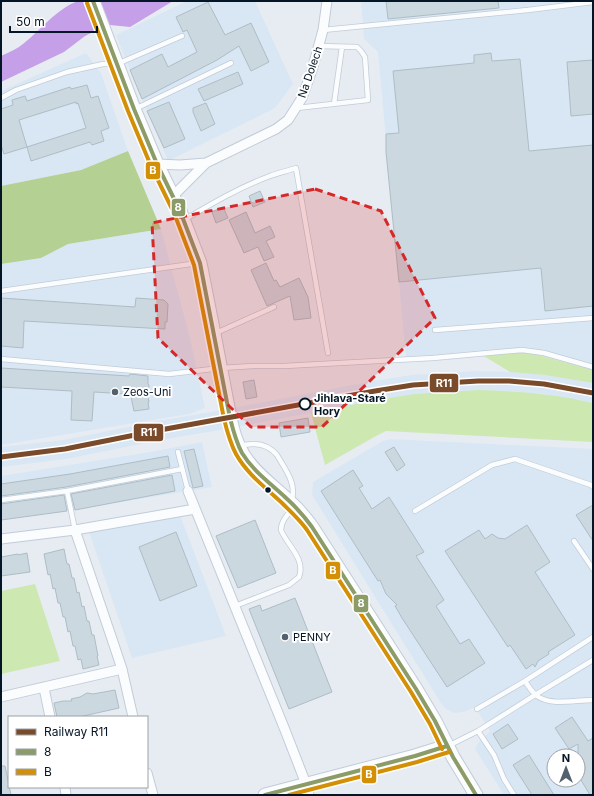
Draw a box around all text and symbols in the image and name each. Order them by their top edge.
scale bar [10,8,97,34]
text: 50 m [16,14,45,29]
street label: Na Dolech [295,44,325,100]
line badge: B [145,161,161,180]
text: B [149,163,157,177]
line badge: 8 [171,198,186,217]
text: 8 [174,200,182,214]
line badge: R11 [429,373,459,393]
text: R11 [436,376,453,390]
place label: Zeos-Uni [123,385,171,399]
marker: Zeos-Uni [110,387,120,397]
place label: Jihlava-Staré Hory [314,391,386,418]
marker: Jihlava-Staré Hory [298,397,312,411]
line badge: R11 [133,423,164,442]
text: R11 [141,425,158,439]
unlabelled marker [263,485,273,495]
line badge: B [325,561,341,580]
text: B [329,563,337,577]
line badge: 8 [353,594,369,613]
text: 8 [357,596,365,610]
place label: PENNY [293,630,331,644]
marker: PENNY [280,632,290,642]
legend [8,716,148,788]
text: Railway R11 [44,724,108,739]
text: 8 [44,744,51,759]
north arrow [546,748,586,788]
text: N [562,751,570,765]
text: B [44,764,52,779]
line badge: B [361,765,377,784]
text: B [365,767,373,781]

